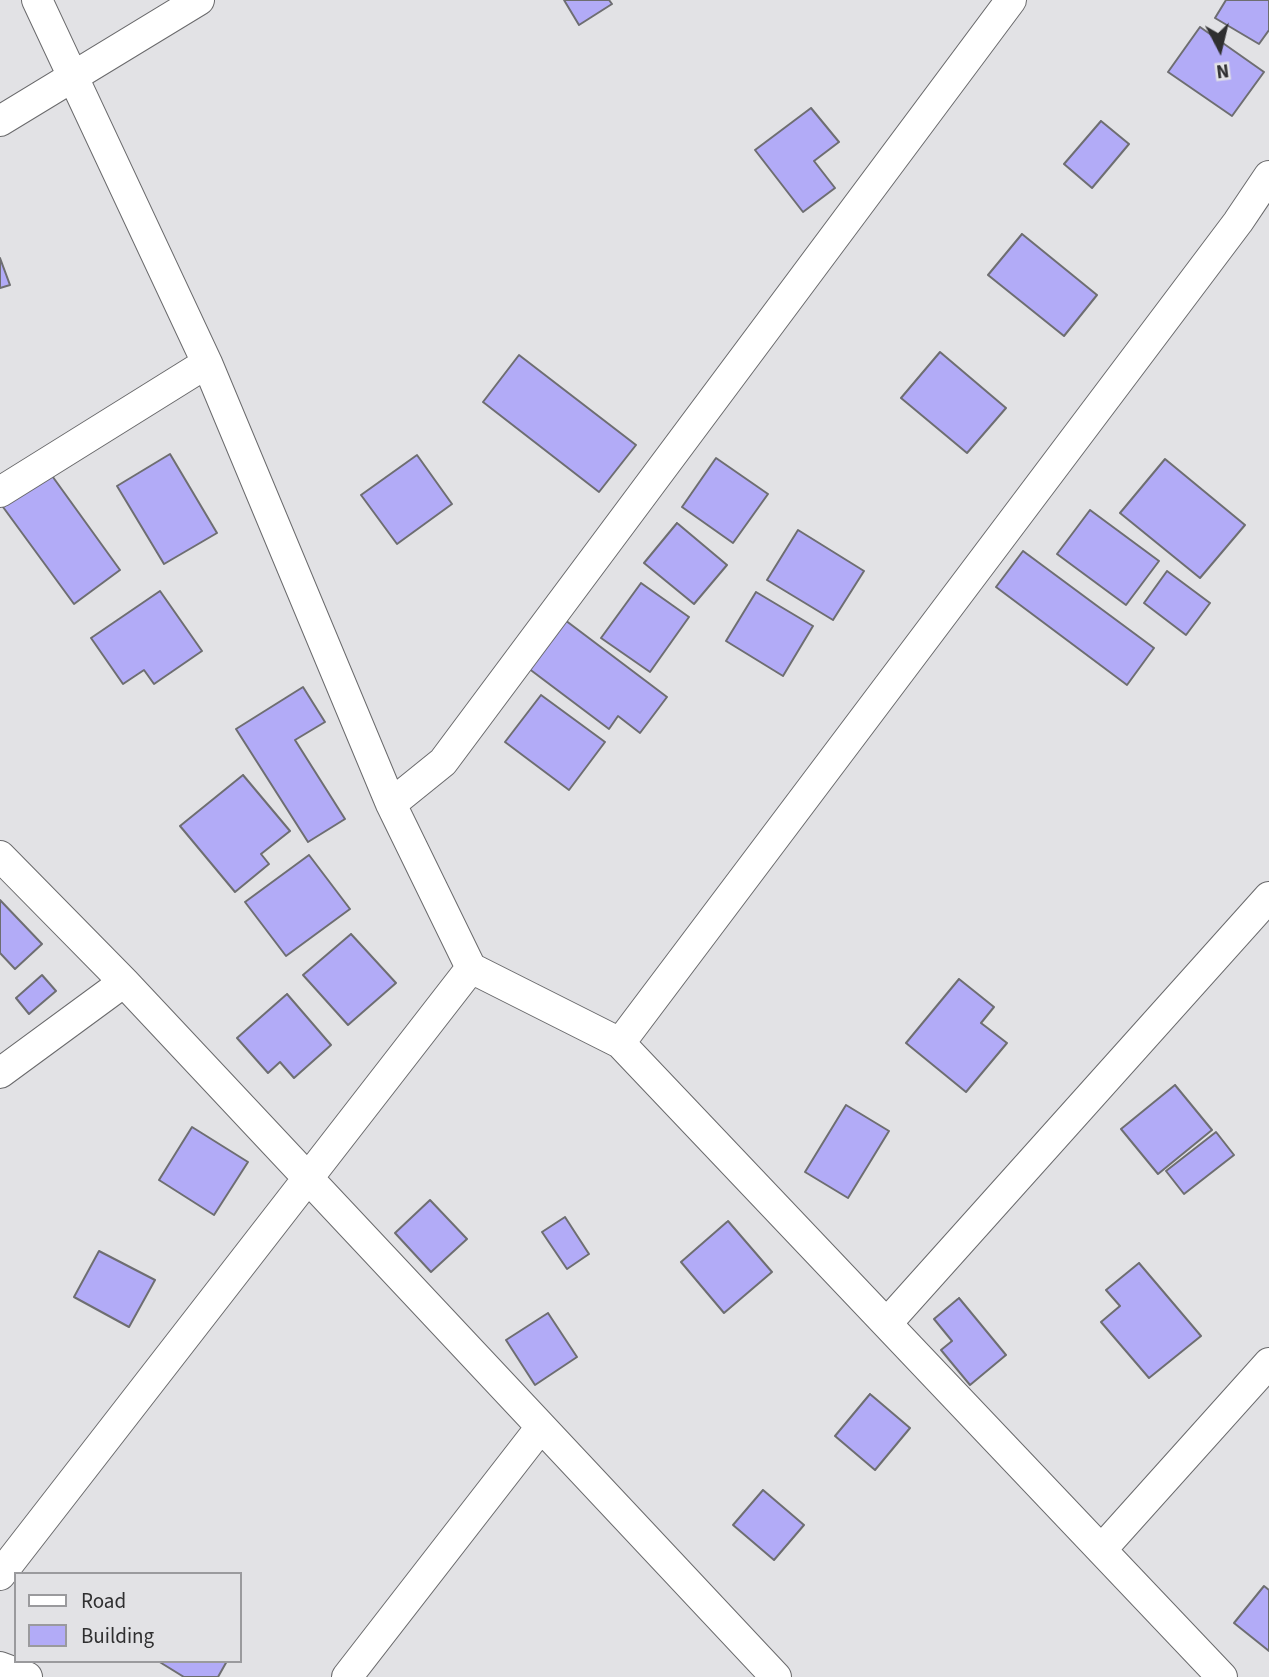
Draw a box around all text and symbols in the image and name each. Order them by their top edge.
north arrow [1185,14,1255,84]
text: N [1215,56,1231,85]
legend [14,1572,242,1663]
text: Road [81,1586,126,1616]
text: Building [81,1621,154,1651]

